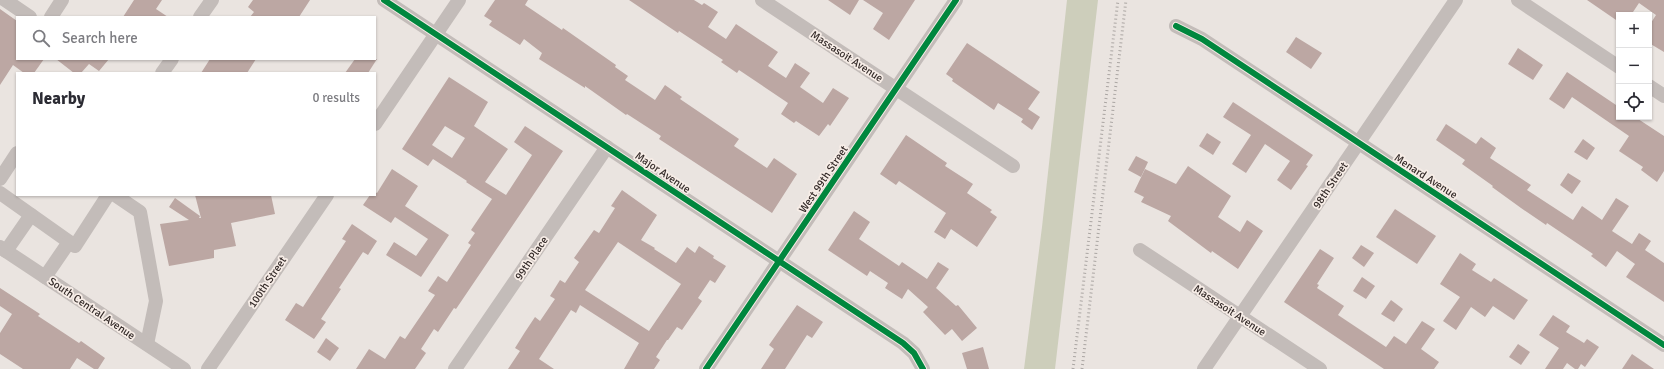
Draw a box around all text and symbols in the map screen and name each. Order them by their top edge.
map controls [1616,12,1652,120]
button: + [1616,12,1652,48]
search box [16,16,376,60]
icon: search [30,27,52,49]
street label: Massasoit Avenue [808,28,885,85]
text: Search here [62,29,138,47]
button: − [1616,48,1652,84]
button: locate [1616,84,1652,120]
text: Nearby [32,88,85,109]
text: 0 results [312,90,360,106]
street label: West 99th Street [796,143,851,215]
street label: Major Avenue [632,149,693,196]
street label: Menard Avenue [1392,151,1460,202]
street label: 98th Street [1310,160,1351,211]
street label: 99th Place [512,234,551,283]
street label: 100th Street [246,254,289,310]
street label: South Central Avenue [46,275,137,342]
street label: Massasoit Avenue [1191,282,1268,339]

